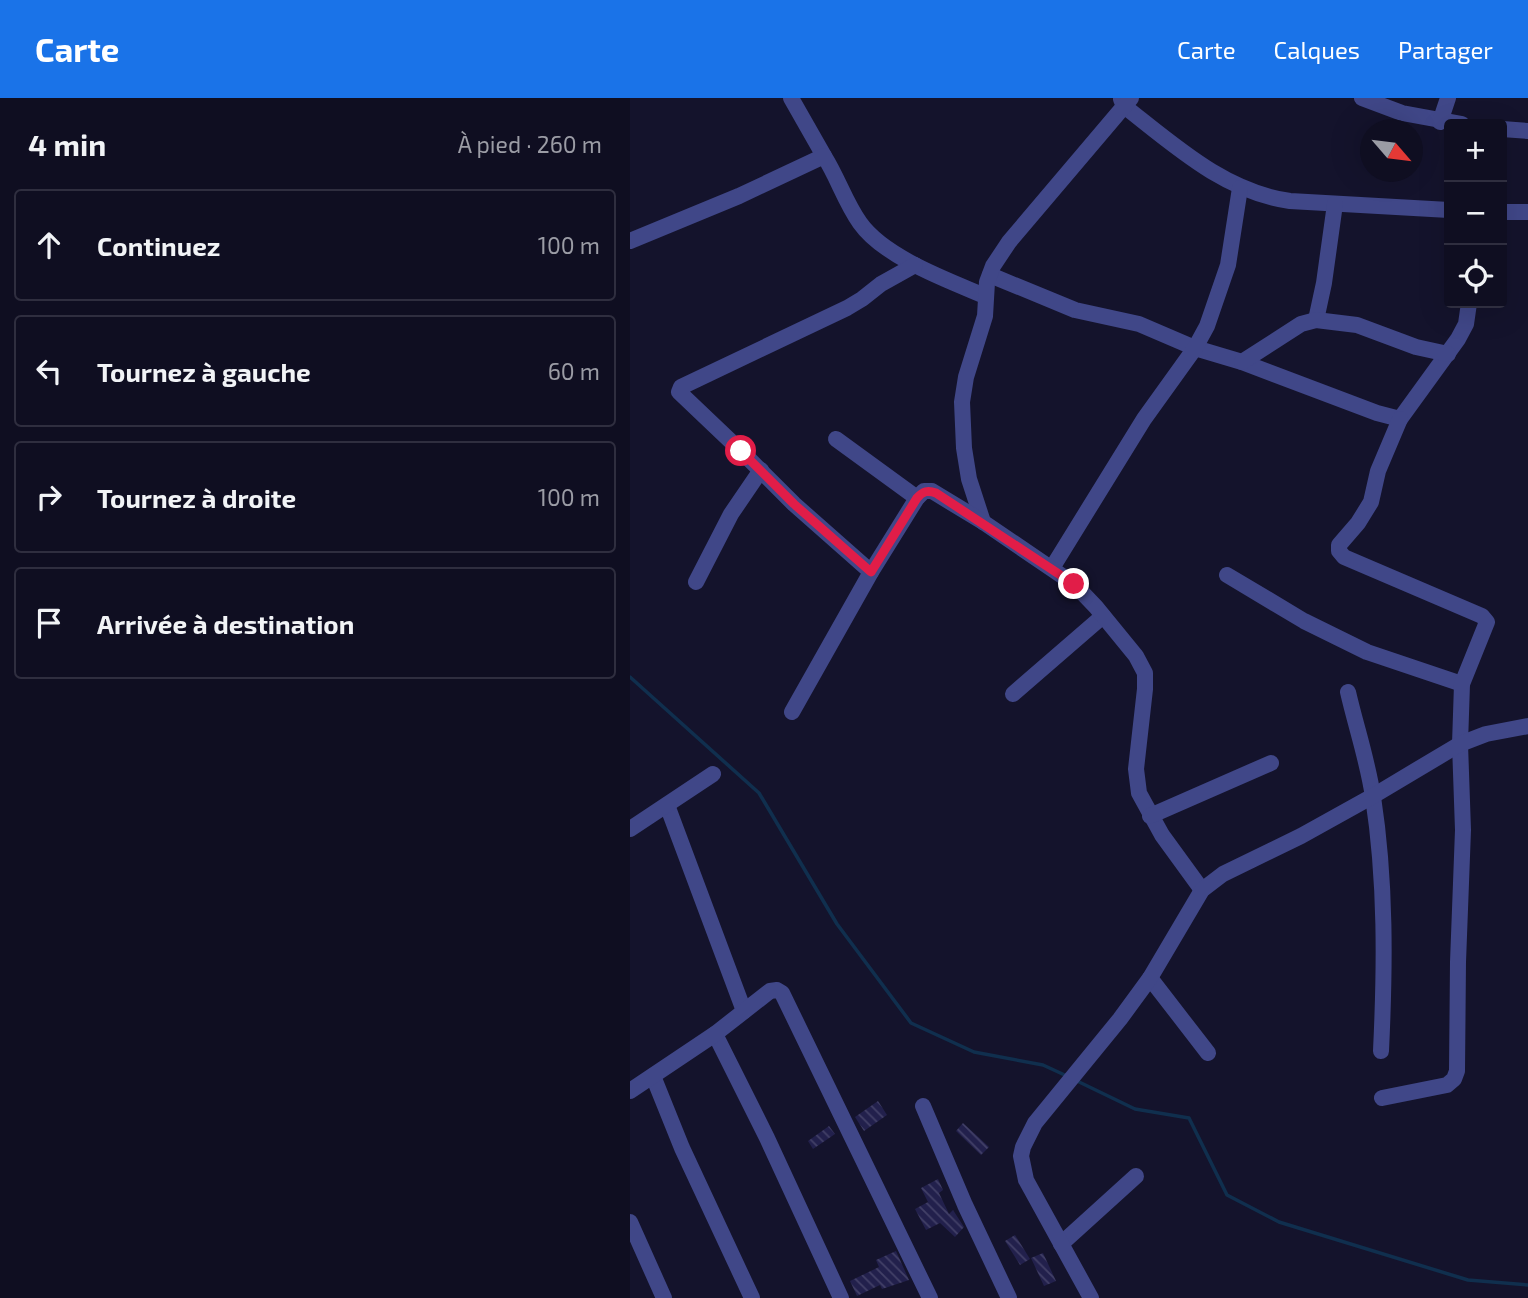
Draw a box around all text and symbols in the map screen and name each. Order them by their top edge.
text: Carte [35,29,119,69]
text: Carte [1177,35,1236,64]
text: Calques [1274,35,1360,64]
text: Partager [1398,35,1493,64]
north arrow [1360,119,1423,182]
map controls [1444,119,1507,308]
button: + [1444,119,1507,182]
text: 4 min [28,126,106,162]
text: À pied · 260 m [458,130,602,158]
button: − [1444,182,1507,245]
icon: ahead [30,226,68,264]
text: Continuez [97,230,220,261]
text: 100 m [538,231,600,259]
button: locate [1444,245,1507,308]
icon: left [30,352,68,390]
text: Tournez à gauche [97,356,311,387]
text: 60 m [548,357,600,385]
route start [725,435,756,466]
icon: right [30,478,68,516]
text: Tournez à droite [97,482,296,513]
text: 100 m [538,483,600,511]
route end [1058,568,1089,599]
icon: arrive [30,604,68,642]
text: Arrivée à destination [97,608,354,639]

